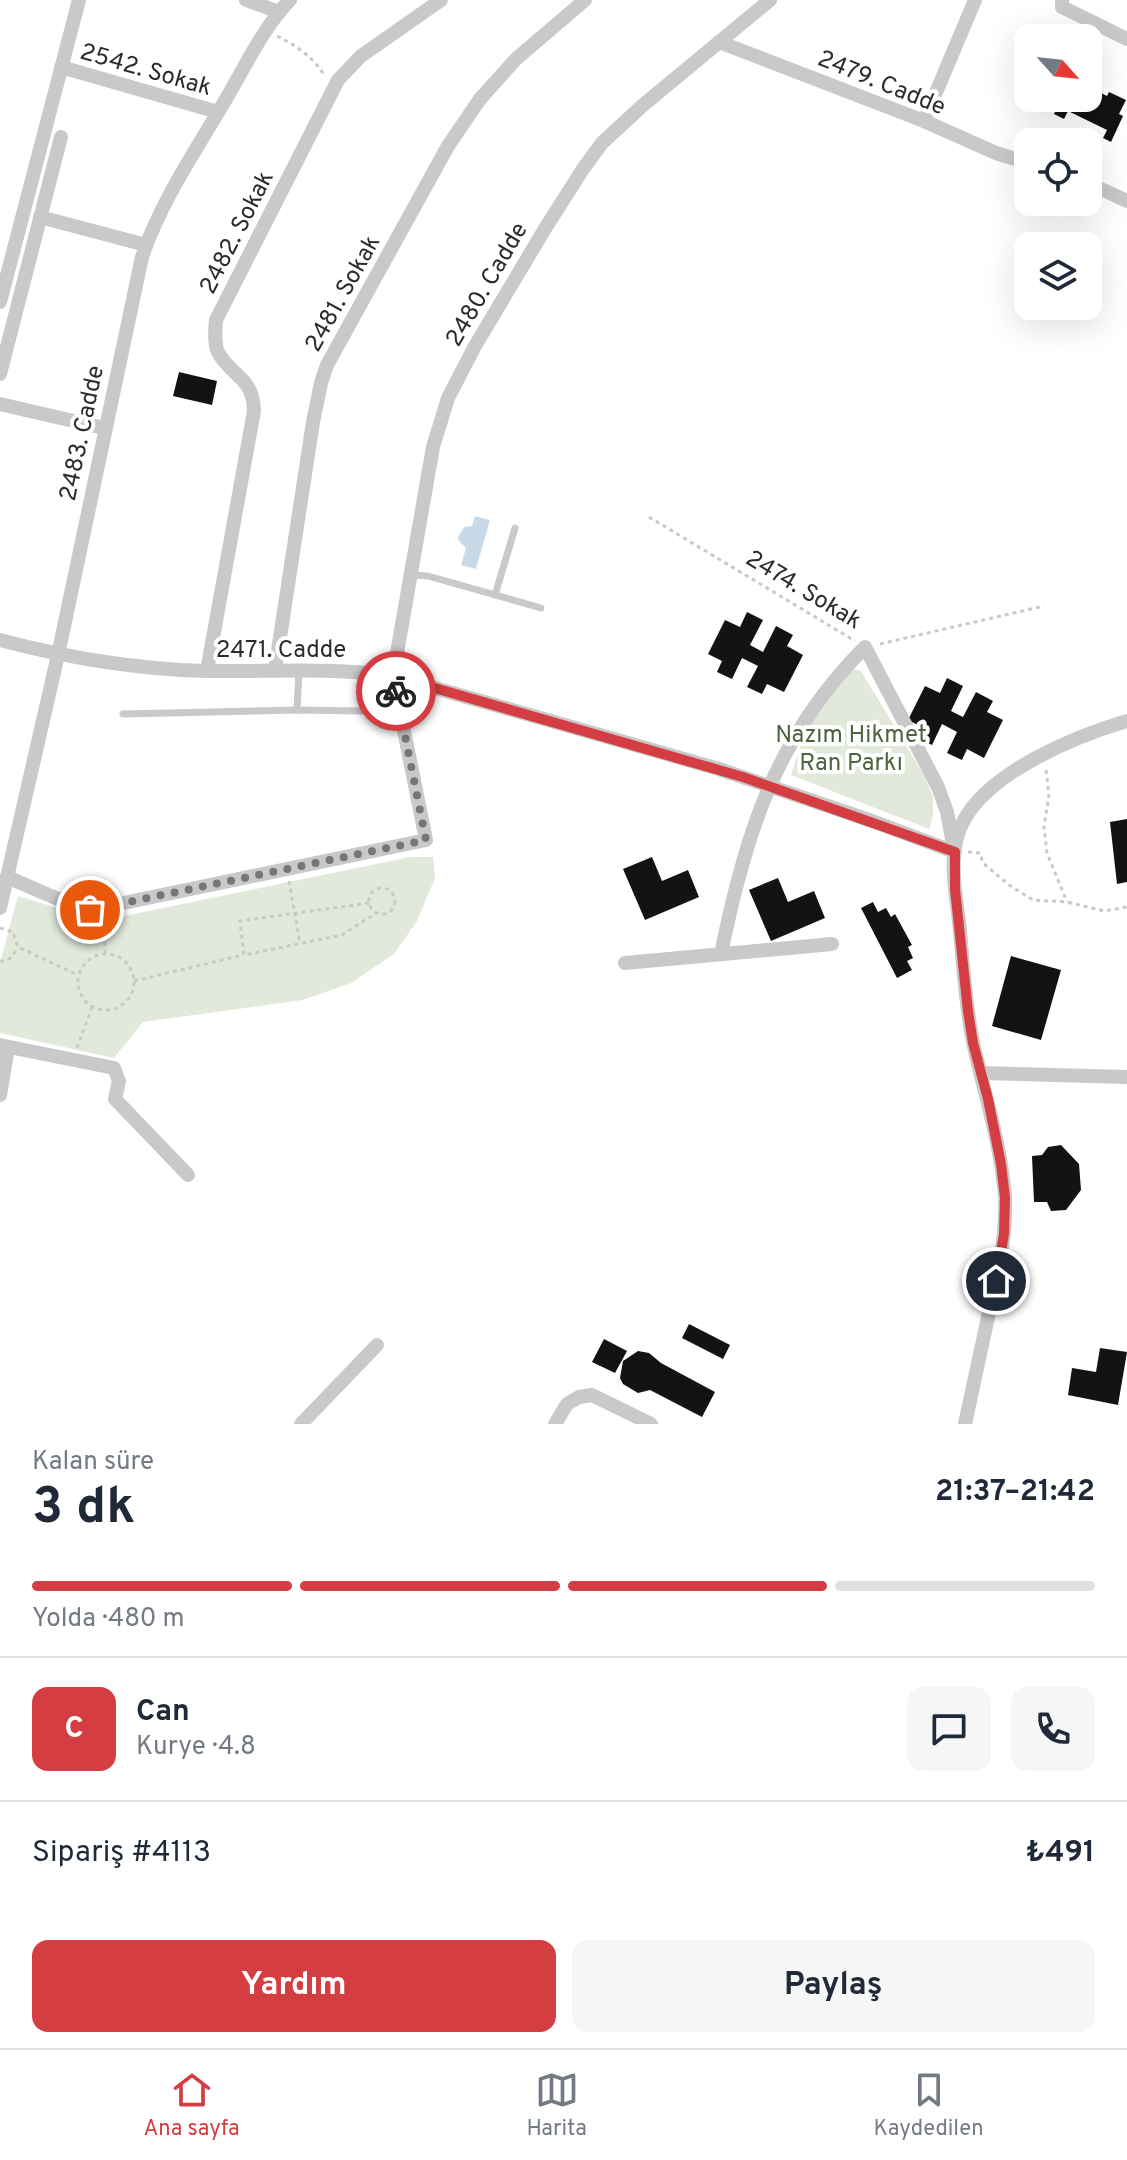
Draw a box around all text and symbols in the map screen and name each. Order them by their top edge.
north arrow [1014,24,1102,112]
map controls [1014,24,1102,320]
street label: 2542. Sokak [76,38,215,104]
street label: 2479. Cadde [813,45,950,123]
button: locate [1014,128,1102,216]
street label: 2482. Sokak [194,166,282,299]
street label: 2480. Cadde [440,217,535,353]
street label: 2481. Sokak [299,230,388,358]
button: layers [1014,232,1102,320]
street label: 2483. Cadde [54,363,112,504]
street label: 2474. Sokak [740,544,866,637]
street label: 2471. Cadde [216,636,346,666]
courier [356,651,436,731]
icon: bike [374,669,418,713]
park label: Nazım Hikmet Ran Parkı [775,721,927,779]
pin [56,876,124,944]
icon: bag [68,888,112,932]
pin [962,1247,1030,1315]
icon: home [974,1259,1018,1303]
text: Kalan süre [32,1446,154,1479]
text: 21:37–21:42 [935,1474,1095,1511]
text: 3 dk [32,1476,135,1542]
text: Yolda · 480 m [32,1603,185,1636]
button: chat [907,1687,991,1771]
button: phone [1011,1687,1095,1771]
text: Can [136,1694,190,1731]
text: C [64,1711,84,1748]
text: Kurye · 4.8 [136,1731,256,1764]
text: Sipariş #4113 [32,1835,211,1872]
text: ₺491 [1026,1835,1095,1872]
button: Yardım [32,1940,556,2032]
button: Paylaş [572,1940,1095,2032]
tab: Ana sayfa [143,2068,240,2143]
tab: Harita [526,2068,587,2143]
tab: Kaydedilen [874,2068,984,2143]

